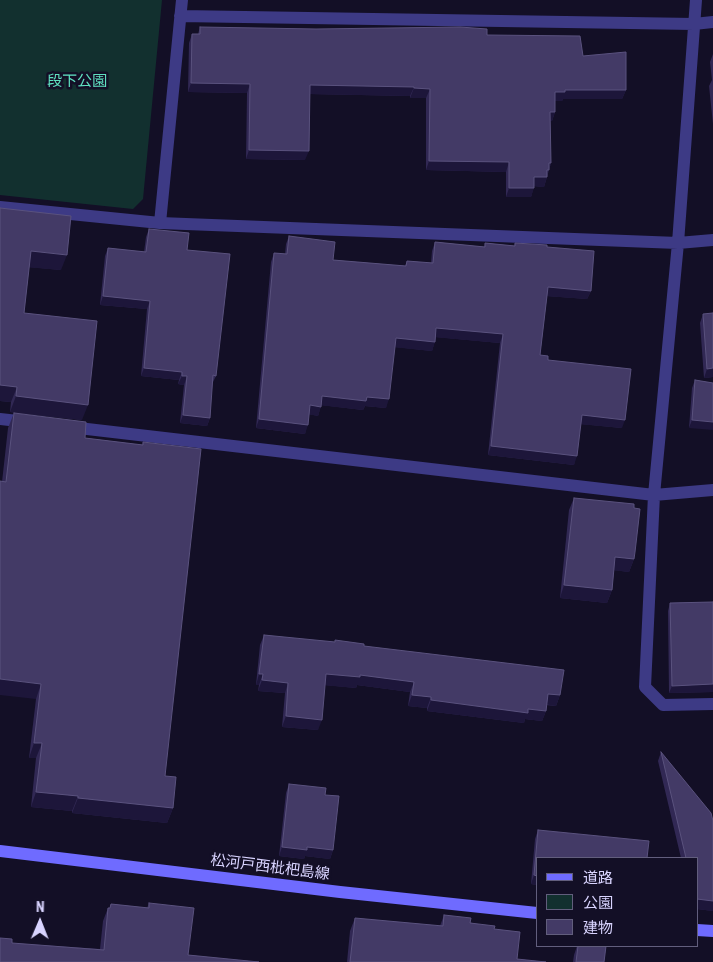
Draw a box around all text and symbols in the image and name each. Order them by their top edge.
park label: 段下公園 [47,73,107,91]
street label: 松河戸西枇杷島線 [209,852,331,884]
legend [536,857,698,947]
text: 道路 [583,869,613,887]
text: 公園 [583,894,613,912]
north arrow [15,897,65,947]
text: N [36,899,45,915]
text: 建物 [583,919,613,937]

